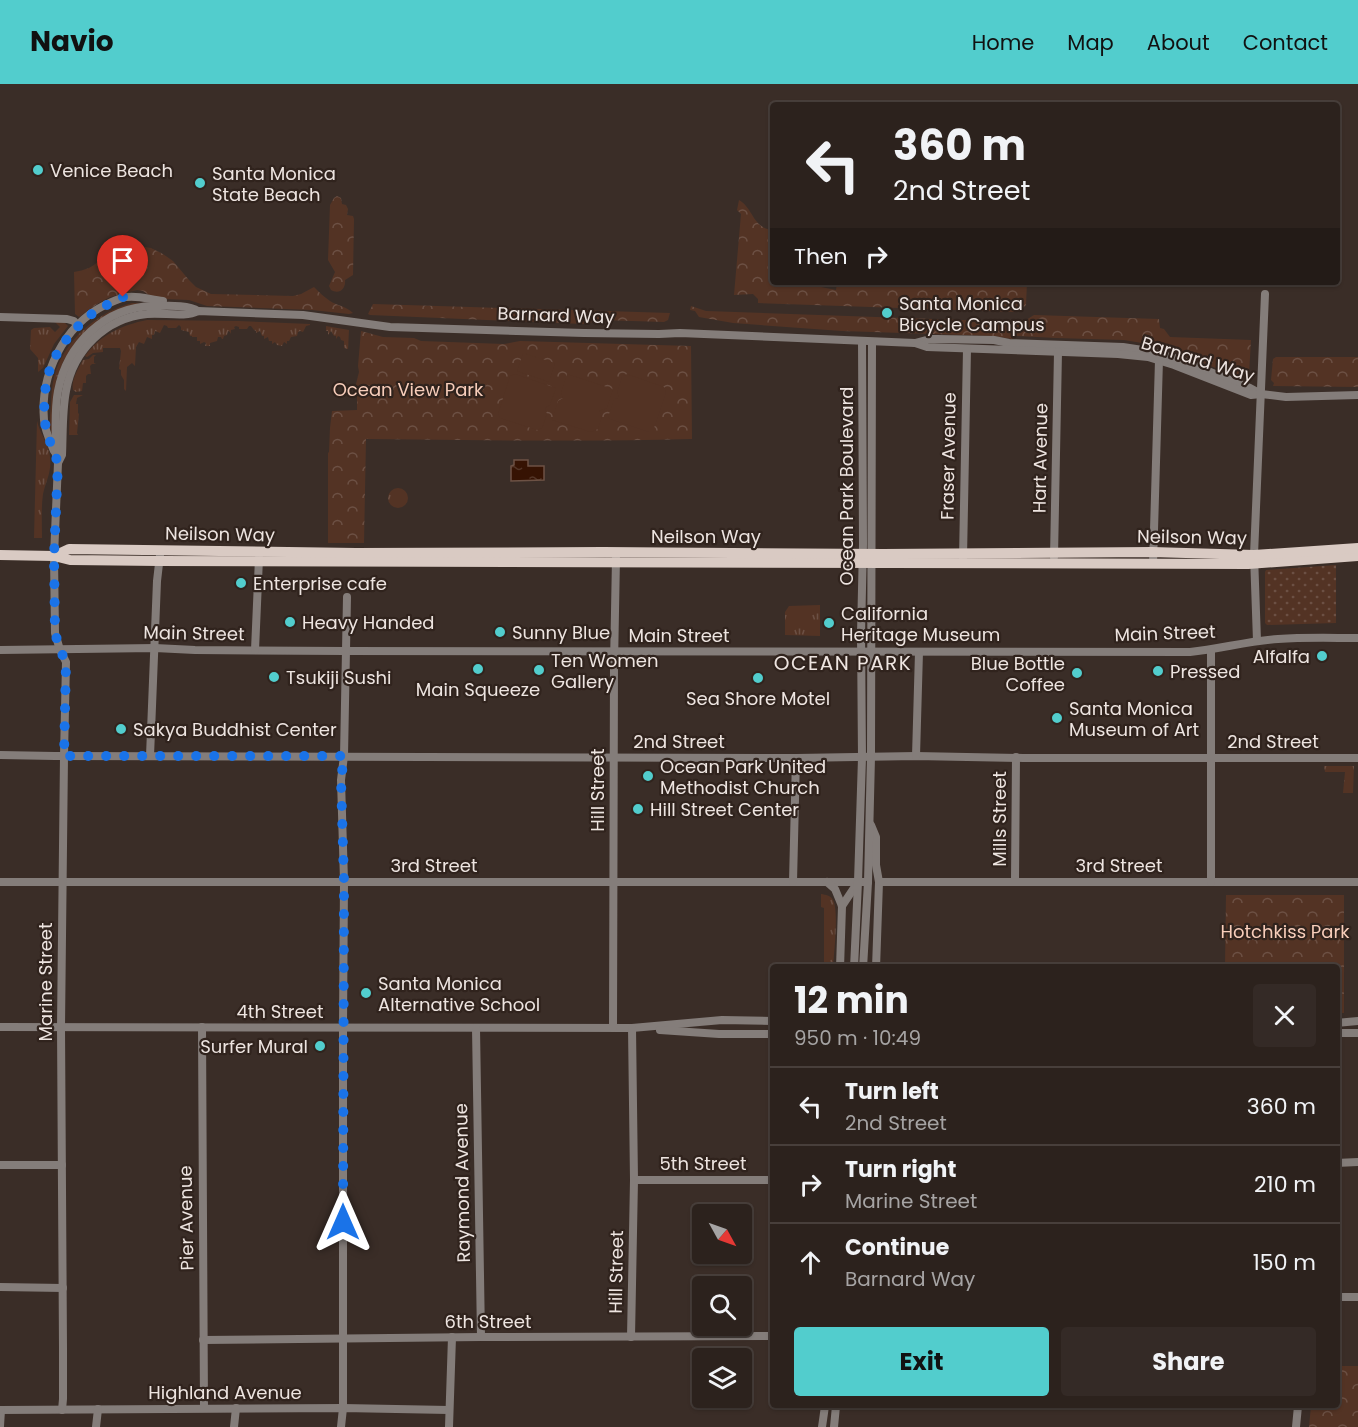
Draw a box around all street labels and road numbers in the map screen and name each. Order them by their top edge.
street label: Barnard Way [497,300,615,330]
street label: Barnard Way [1138,330,1258,388]
street label: Ocean Park Boulevard [834,387,859,585]
street label: Fraser Avenue [934,392,962,520]
street label: Hart Avenue [1027,403,1053,513]
street label: Neilson Way [165,521,275,547]
street label: Neilson Way [651,524,761,549]
street label: Neilson Way [1137,524,1247,550]
street label: Main Street [1114,619,1216,647]
street label: Main Street [143,620,245,646]
street label: Main Street [628,623,730,648]
street label: 2nd Street [633,729,725,754]
street label: 2nd Street [1227,729,1319,754]
street label: Hill Street [585,748,610,832]
street label: Mills Street [987,771,1012,867]
street label: 3rd Street [391,853,478,878]
street label: 3rd Street [1076,853,1163,878]
street label: Marine Street [33,923,58,1042]
street label: 4th Street [237,999,323,1024]
street label: Raymond Avenue [448,1103,476,1263]
street label: 5th Street [660,1151,746,1176]
street label: Pier Avenue [173,1165,199,1271]
street label: Hill Street [603,1230,629,1314]
street label: 6th Street [444,1309,532,1334]
street label: Highland Avenue [148,1380,302,1405]

